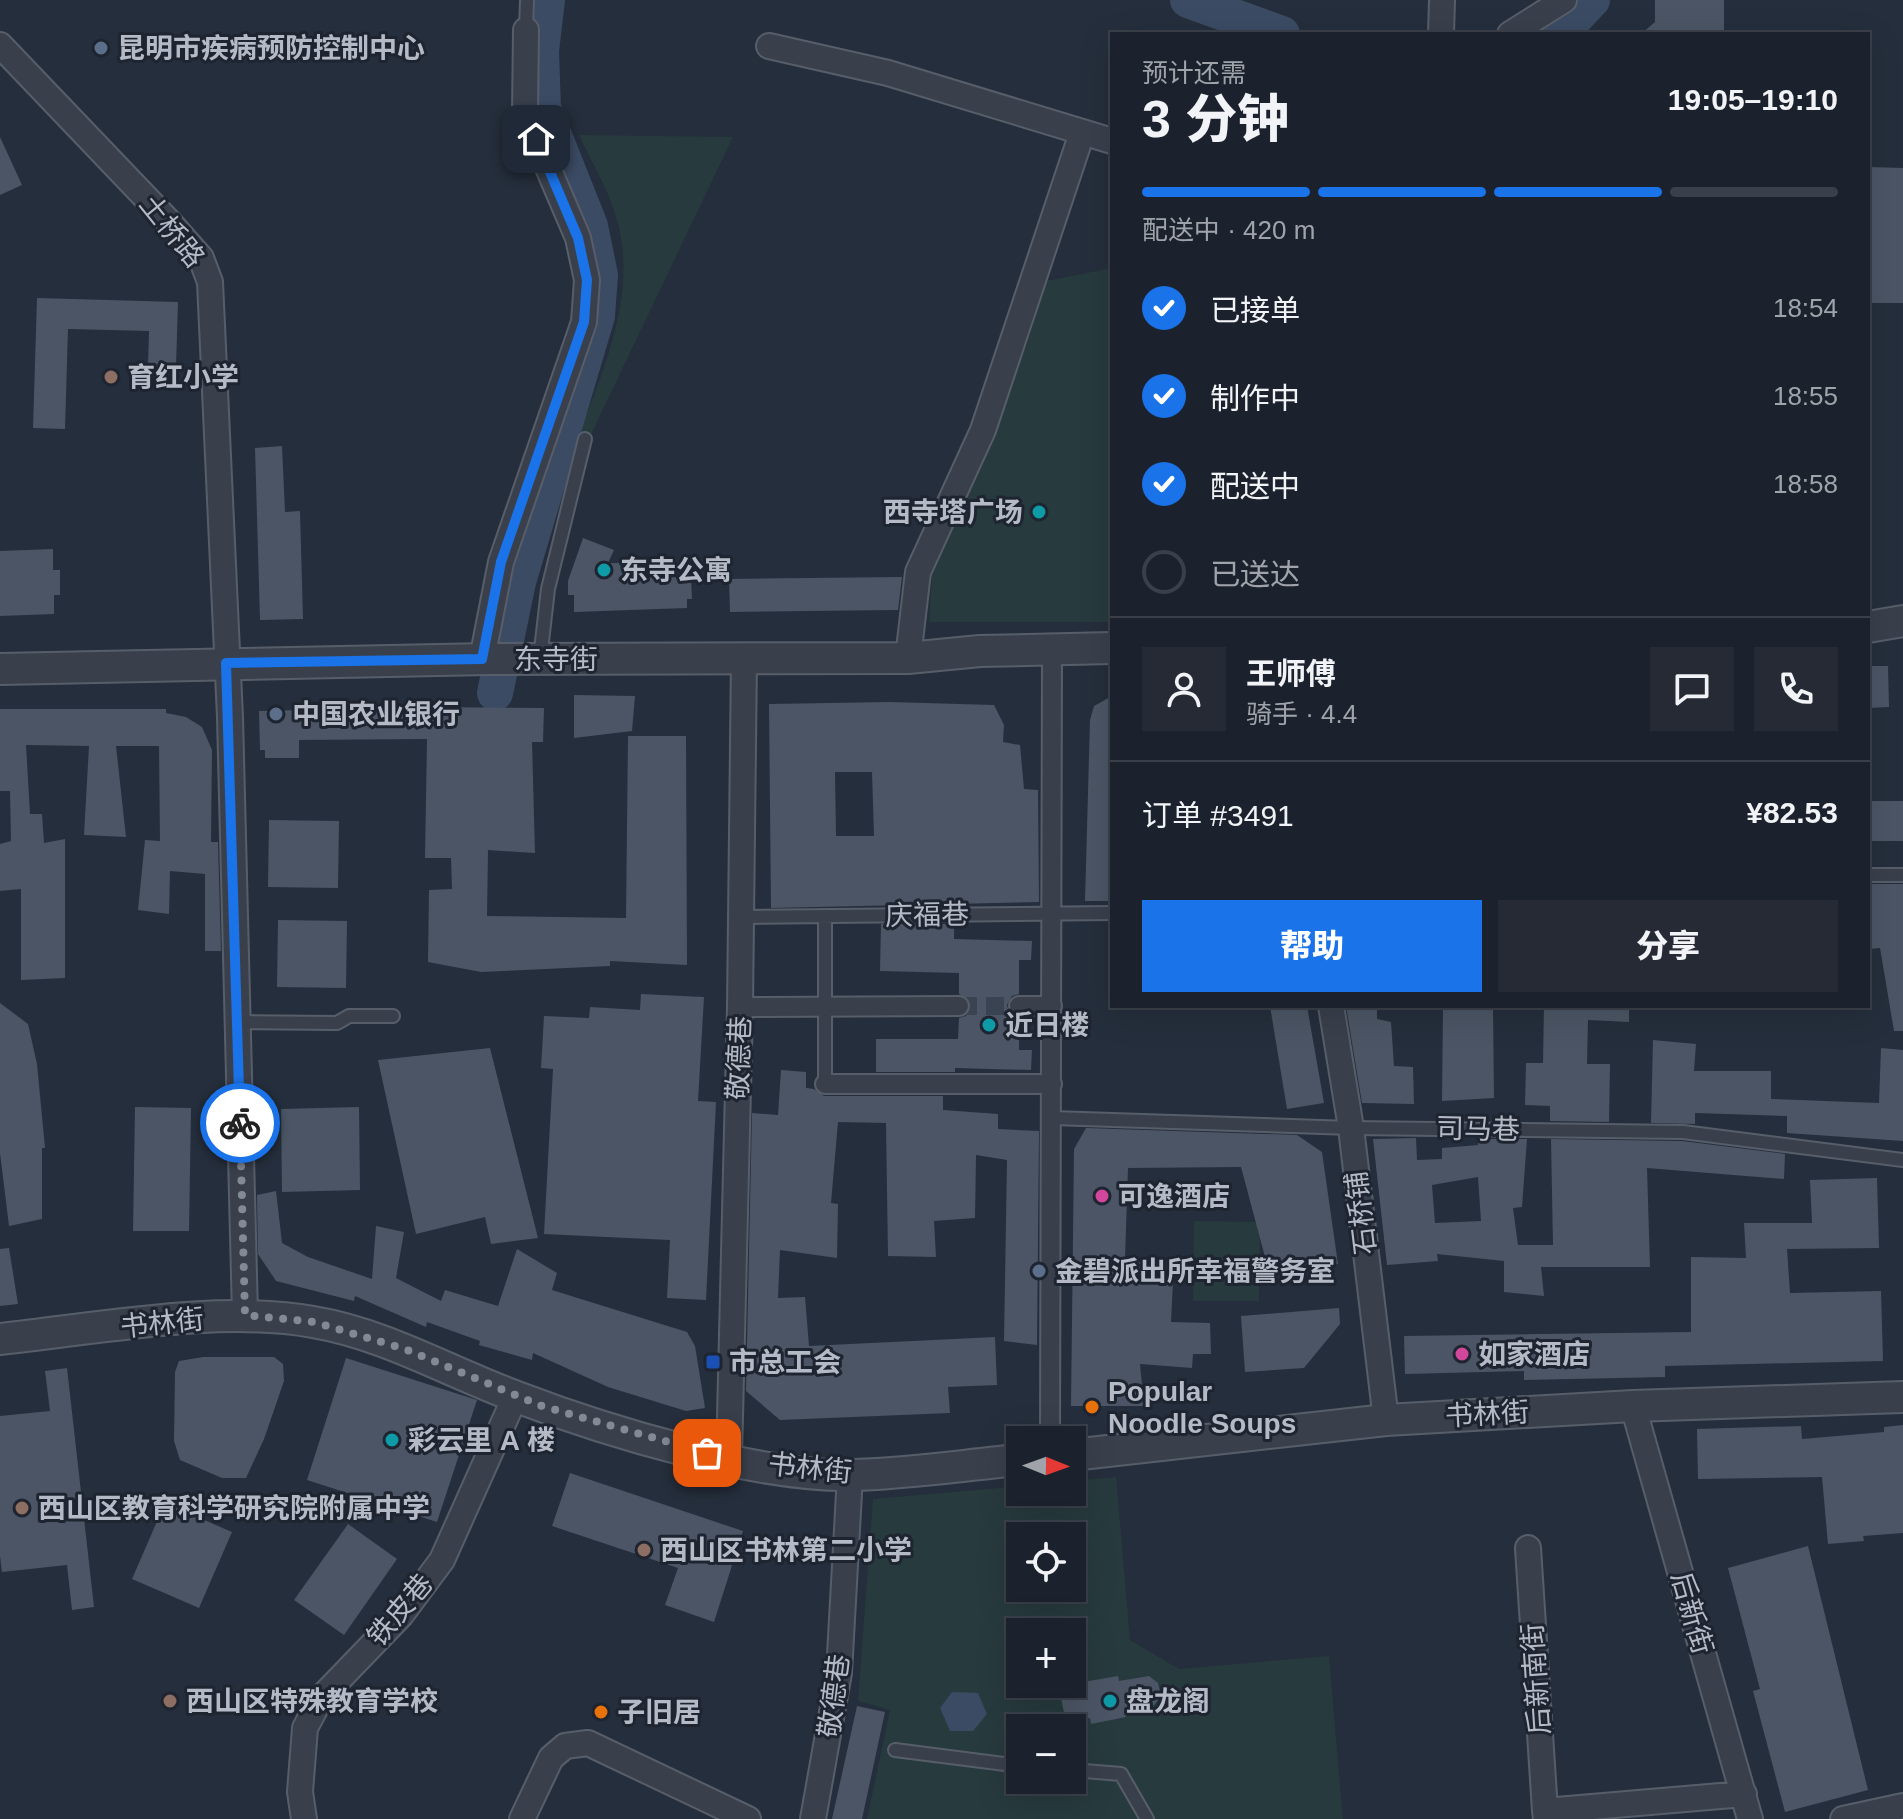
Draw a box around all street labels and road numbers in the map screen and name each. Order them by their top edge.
street label: 土桥路 [134,189,210,273]
street label: 东寺街 [514,644,598,675]
street label: 庆福巷 [885,899,969,931]
street label: 敬德巷 [722,1015,756,1101]
street label: 司马巷 [1436,1113,1520,1145]
street label: 石桥铺 [1340,1169,1382,1257]
street label: 书林街 [119,1303,205,1343]
street label: 书林街 [1444,1396,1530,1432]
street label: 书林街 [767,1448,853,1488]
street label: 铁皮巷 [361,1568,439,1652]
street label: 后新街 [1666,1568,1718,1658]
street label: 后新南街 [1517,1622,1555,1736]
street label: 敬德巷 [813,1652,855,1740]

